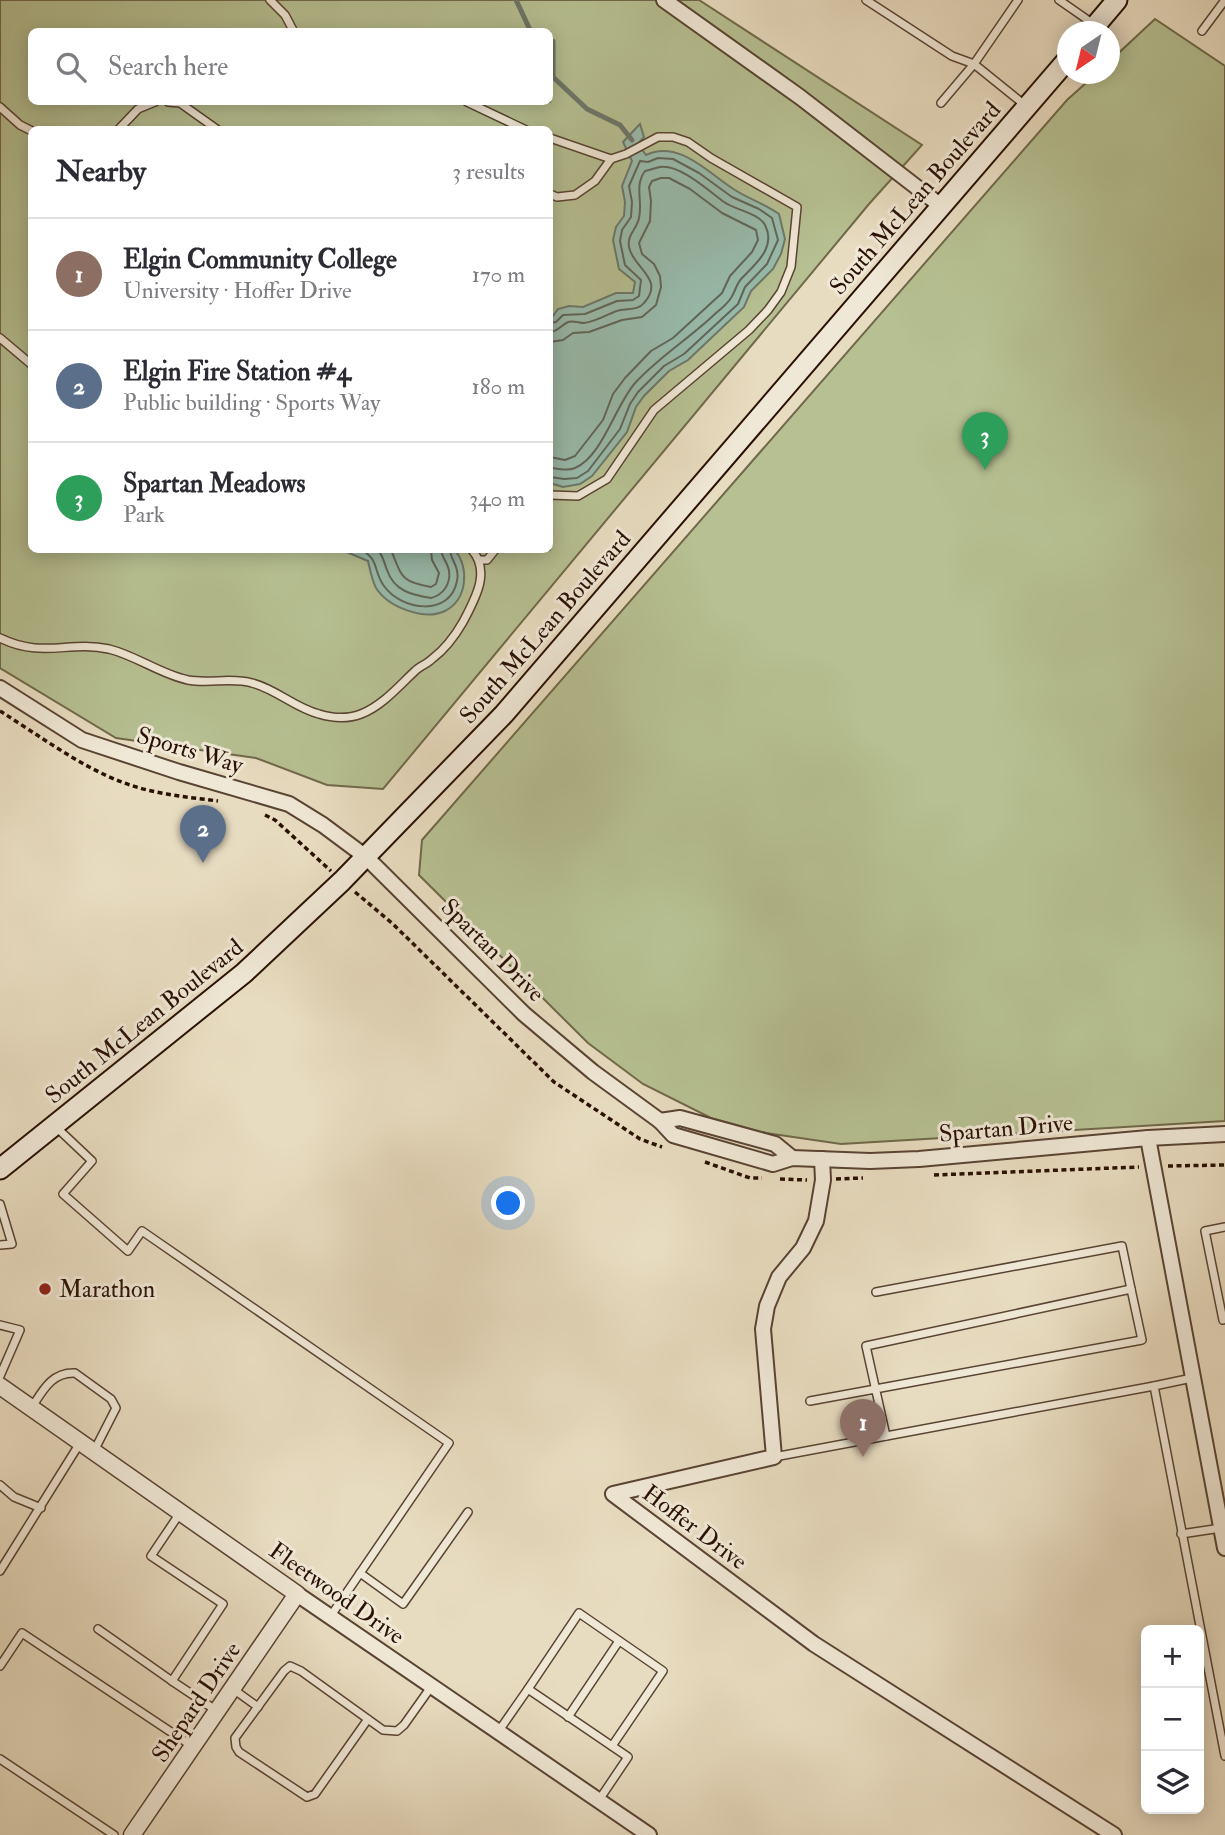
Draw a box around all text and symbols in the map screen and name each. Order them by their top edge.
north arrow [1057,21,1120,84]
search box [28,28,553,105]
icon: search [52,48,90,86]
text: Search here [108,51,228,83]
street label: South McLean Boulevard [823,95,1008,301]
text: Nearby [56,153,146,190]
text: 3 results [452,157,525,186]
text: Elgin Community College [123,244,397,276]
text: 1 [75,260,83,289]
text: 170 m [472,260,525,289]
text: University · Hoffer Drive [123,276,352,305]
text: Elgin Fire Station #4 [123,356,351,388]
text: 2 [73,372,85,401]
text: 180 m [472,372,525,401]
text: Public building · Sports Way [123,388,380,417]
pin: 3 [962,412,1008,470]
text: Spartan Meadows [123,468,305,500]
text: 3 [75,484,83,513]
text: 340 m [469,484,525,513]
text: Park [123,500,165,529]
street label: South McLean Boulevard [453,524,638,730]
street label: Sports Way [133,720,247,781]
pin: 2 [180,805,226,863]
street label: Spartan Drive [434,892,551,1009]
street label: South McLean Boulevard [39,932,250,1111]
street label: Spartan Drive [938,1107,1074,1150]
your location [491,1186,525,1220]
place label: Marathon [59,1274,155,1305]
marker: Marathon [37,1281,53,1297]
pin: 1 [840,1399,886,1457]
street label: Hoffer Drive [636,1478,753,1577]
street label: Fleetwood Drive [263,1535,411,1652]
map controls [1141,1625,1204,1814]
button: + [1141,1625,1204,1688]
street label: Shepard Drive [145,1636,248,1768]
button: − [1141,1688,1204,1751]
button: layers [1141,1751,1204,1814]

